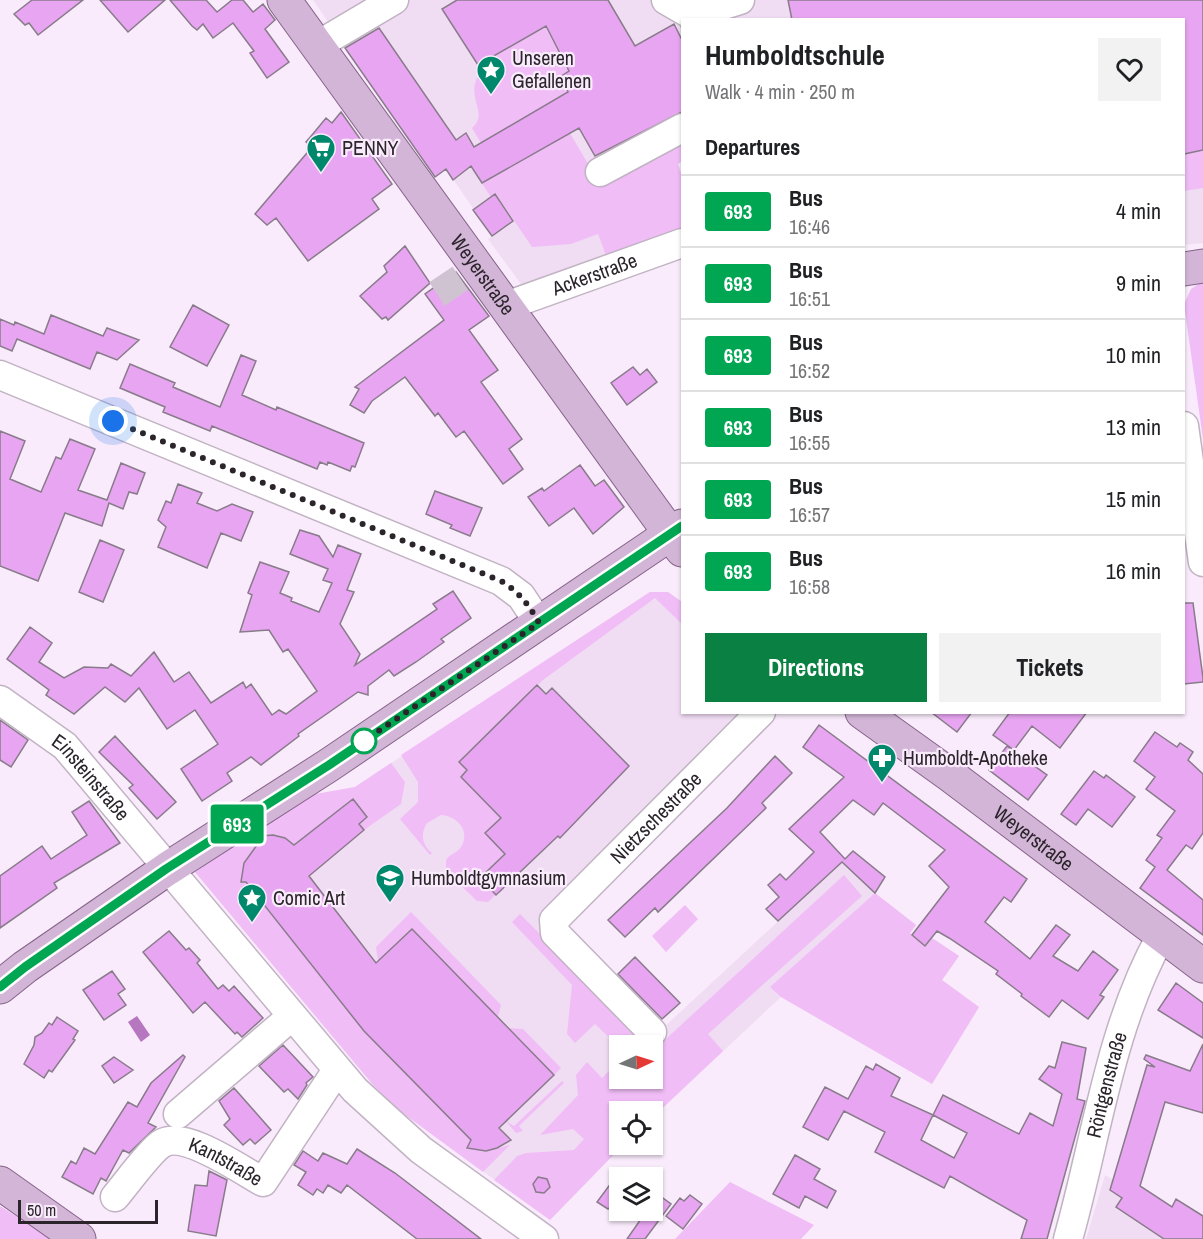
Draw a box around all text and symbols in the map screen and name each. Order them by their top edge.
text: Humboldtschule [705,36,885,74]
button: heart [1098,38,1161,101]
place label: Unseren Gefallenen [512,44,591,94]
place icon: Unseren Gefallenen [475,54,507,96]
text: Walk · 4 min · 250 m [705,78,855,105]
supermarket icon: PENNY [305,132,337,174]
text: Departures [705,132,800,162]
place label: PENNY [342,134,399,161]
text: Bus [789,183,823,213]
text: 4 min [1116,196,1161,226]
text: 693 [724,197,752,226]
text: 16:46 [789,213,830,240]
street label: Weyerstraße [445,228,522,320]
street label: Ackerstraße [547,246,641,302]
text: Bus [789,255,823,285]
text: 9 min [1116,268,1161,298]
text: 693 [724,269,752,298]
text: 16:51 [789,285,830,312]
text: Bus [789,327,823,357]
text: 10 min [1106,340,1161,370]
text: 693 [724,341,752,370]
text: 16:52 [789,357,830,384]
text: Bus [789,399,823,429]
your location [98,406,128,436]
text: 13 min [1106,412,1161,442]
text: 693 [724,413,752,442]
text: 16:55 [789,429,830,456]
text: Bus [789,471,823,501]
text: 15 min [1106,484,1161,514]
text: 693 [724,485,752,514]
text: 16:57 [789,501,830,528]
text: Bus [789,543,823,573]
text: 16 min [1106,556,1161,586]
text: 693 [724,557,752,586]
text: 16:58 [789,573,830,600]
button: Directions [705,633,927,702]
button: Tickets [939,633,1161,702]
street label: Einsteinstraße [47,727,136,826]
unlabelled marker [351,728,377,754]
pharmacy icon: Humboldt-Apotheke [866,742,898,784]
place label: Humboldt-Apotheke [903,744,1048,771]
street label: Nietzschestraße [604,765,707,869]
street label: Weyerstraße [988,799,1079,877]
line badge: 693 [202,804,272,844]
text: 693 [223,810,251,839]
school or university icon: Humboldtgymnasium [374,862,406,904]
place label: Humboldtgymnasium [411,864,566,891]
place icon: Comic Art [236,882,268,924]
place label: Comic Art [273,884,345,911]
street label: Röntgenstraße [1080,1028,1133,1140]
north arrow [609,1035,663,1089]
map controls [609,1035,663,1221]
button: locate [609,1101,663,1155]
street label: Kantstraße [185,1130,268,1192]
button: layers [609,1167,663,1221]
scale bar [18,1197,158,1224]
text: 50 m [27,1199,56,1221]

